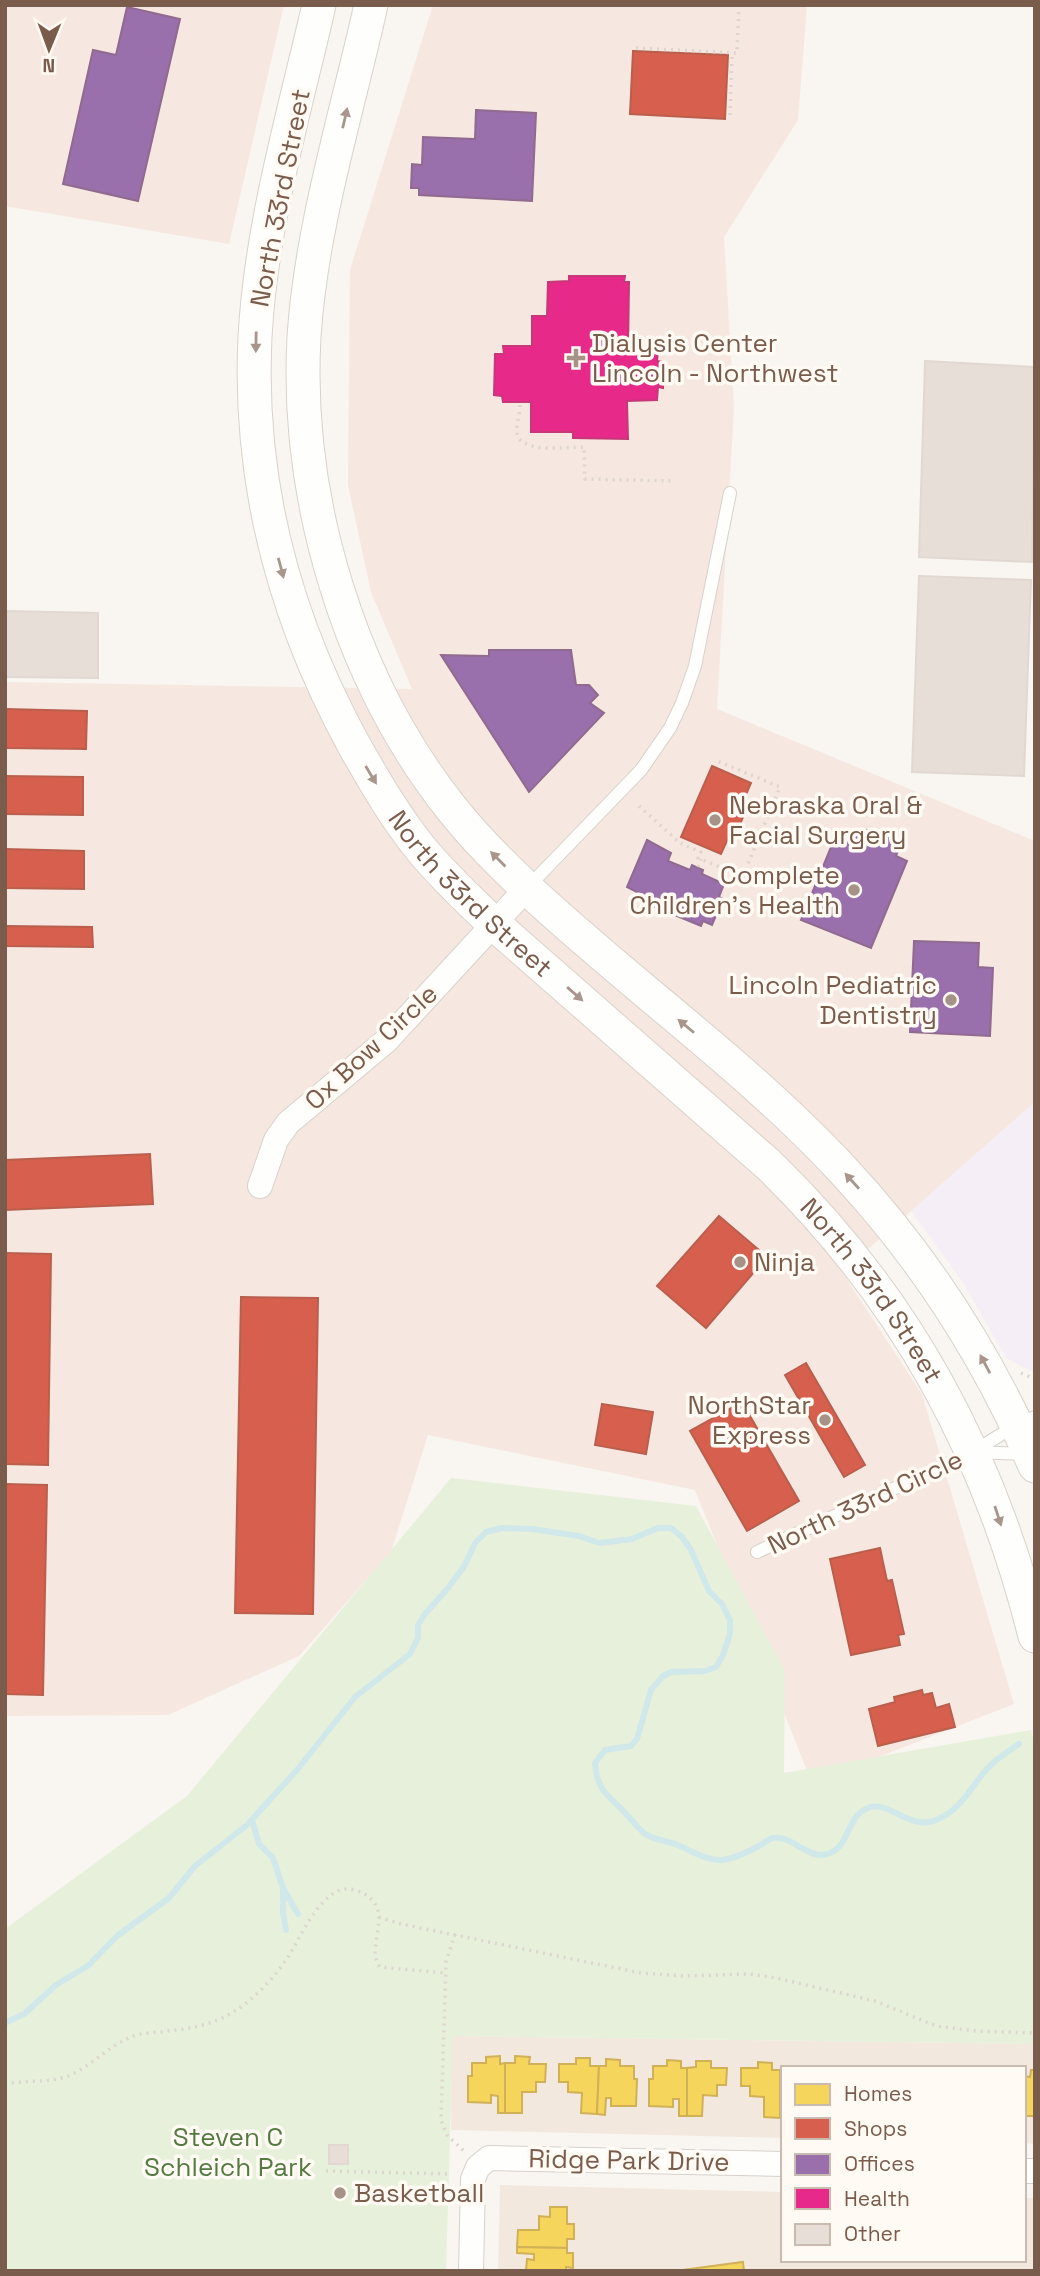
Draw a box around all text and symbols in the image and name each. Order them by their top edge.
north arrow [14,14,84,84]
text: N [42,53,55,78]
street label: North 33rd Street [242,86,318,310]
one-way arrow [340,107,351,129]
place label: Dialysis Center Lincoln - Northwest [592,326,838,390]
one-way arrow [250,331,261,353]
marker: Dialysis Center Lincoln - Northwest [566,348,586,368]
one-way arrow [276,557,286,578]
one-way arrow [365,766,377,785]
place label: Nebraska Oral & Facial Surgery [729,788,922,852]
street label: North 33rd Street [381,803,560,984]
marker: Nebraska Oral & Facial Surgery [707,812,723,828]
one-way arrow [489,850,506,867]
place label: Complete Children's Health [630,858,840,922]
marker: Complete Children's Health [846,882,862,898]
place label: Lincoln Pediatric Dentistry [728,968,937,1032]
street label: Ox Bow Circle [297,977,445,1117]
one-way arrow [566,986,584,1002]
marker: Lincoln Pediatric Dentistry [943,992,959,1008]
one-way arrow [677,1019,694,1034]
one-way arrow [845,1172,861,1189]
street label: North 33rd Street [793,1191,950,1389]
place label: Ninja [754,1245,815,1279]
marker: Ninja [732,1254,748,1270]
one-way arrow [980,1354,992,1374]
place label: NorthStar Express [687,1388,811,1452]
marker: NorthStar Express [817,1412,833,1428]
street label: North 33rd Circle [762,1442,968,1562]
one-way arrow [993,1505,1004,1526]
legend [781,2066,1026,2262]
text: Homes [844,2080,912,2107]
text: Shops [844,2115,907,2142]
park label: Steven C Schleich Park [144,2120,312,2184]
street label: Ridge Park Drive [528,2141,730,2179]
text: Offices [844,2150,915,2177]
place label: Basketball [354,2176,484,2210]
marker: Basketball [332,2185,348,2201]
text: Health [844,2185,910,2212]
text: Other [844,2220,901,2247]

